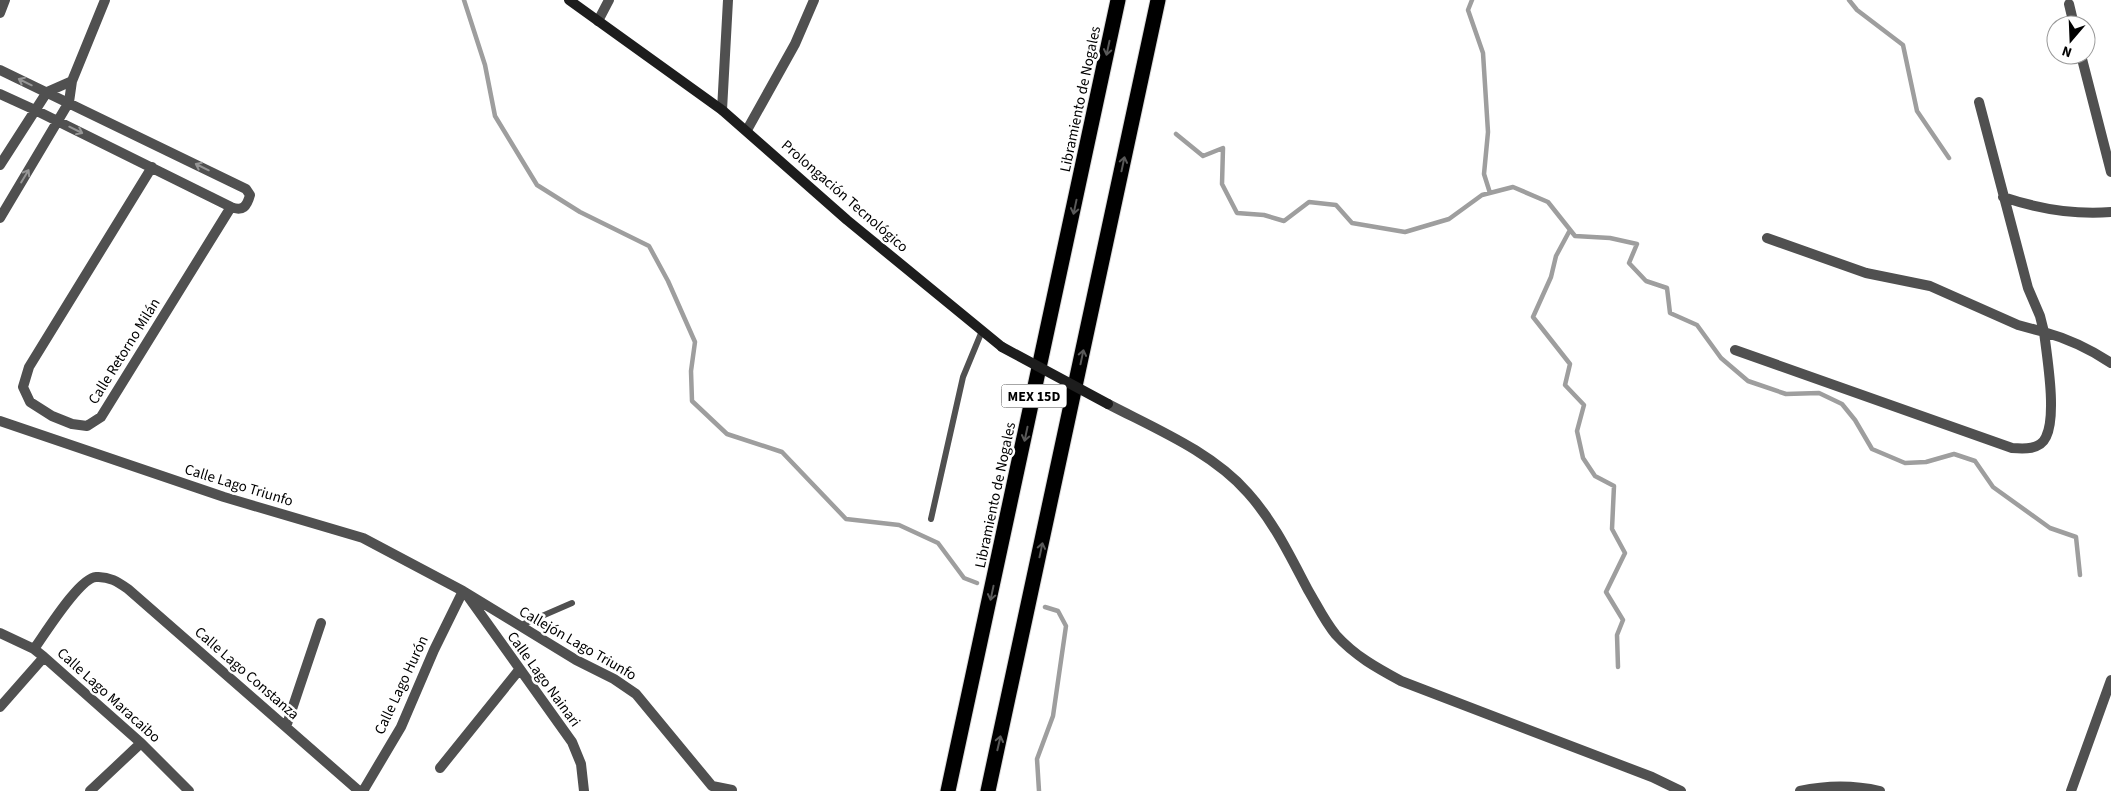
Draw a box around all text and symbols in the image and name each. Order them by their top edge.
north arrow [2046,15,2096,65]
street label: Libramiento de Nogales [1055,24,1106,174]
one-way arrow [1103,39,1113,55]
text: N [2059,40,2075,62]
one-way arrow [17,76,32,86]
one-way arrow [68,126,83,135]
street label: Prolongación Tecnológico [777,135,913,257]
one-way arrow [1119,157,1128,173]
one-way arrow [195,162,210,172]
one-way arrow [21,170,31,184]
one-way arrow [1069,198,1079,214]
street label: Calle Retorno Milán [83,294,166,408]
one-way arrow [1078,350,1087,366]
road number: MEX 15D [1002,384,1066,408]
street label: Libramiento de Nogales [970,420,1021,570]
one-way arrow [1021,426,1030,442]
street label: Calle Lago Triunfo [182,459,296,512]
one-way arrow [1036,543,1046,559]
one-way arrow [986,584,996,600]
street label: Callejón Lago Triunfo [515,601,640,686]
street label: Calle Lago Constanza [190,622,304,725]
street label: Calle Lago Nainari [502,627,585,731]
street label: Calle Lago Hurón [369,632,434,738]
street label: Calle Lago Maracaibo [52,643,165,748]
one-way arrow [995,736,1004,752]

